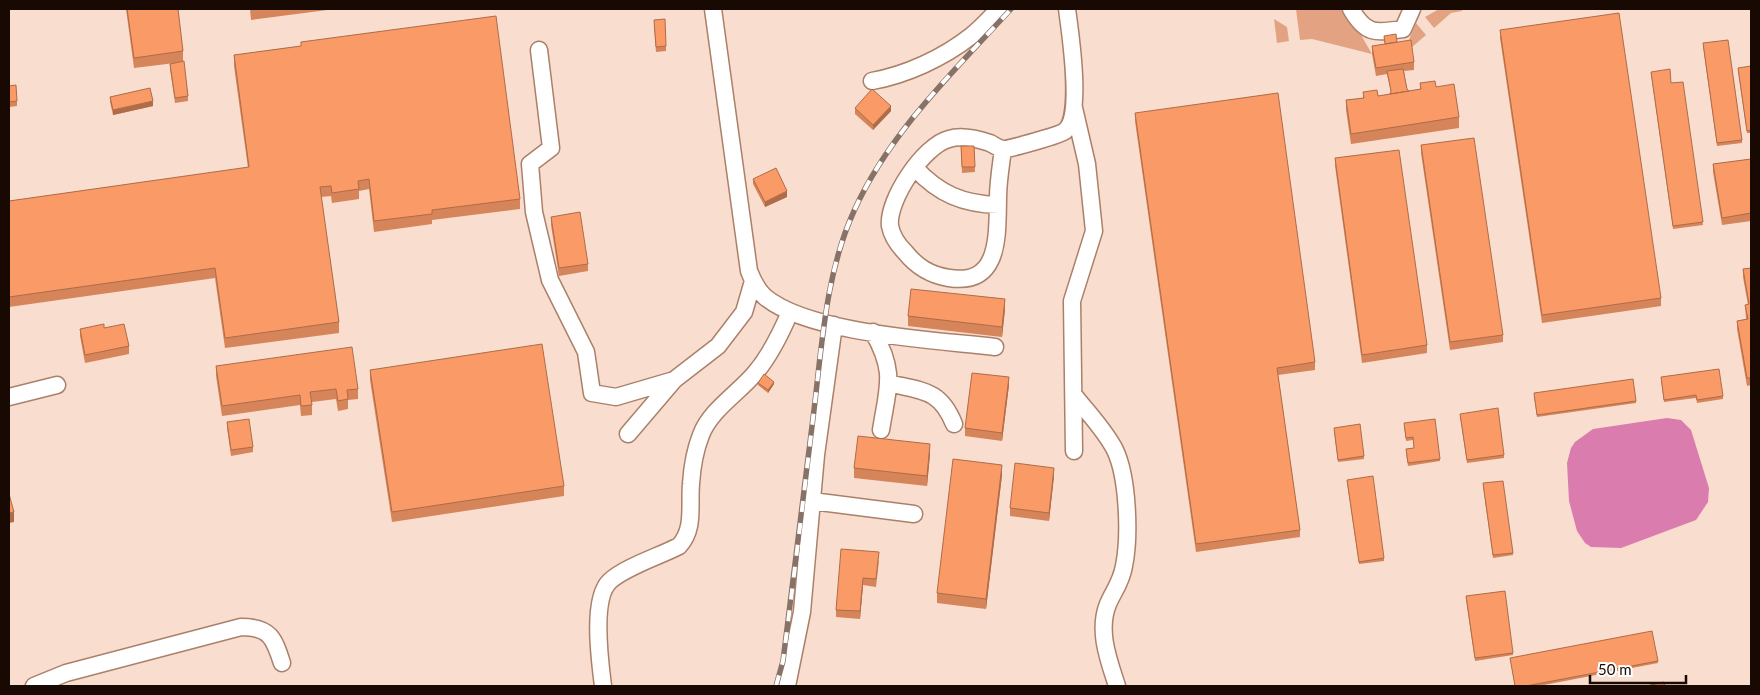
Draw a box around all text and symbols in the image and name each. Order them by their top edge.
scale bar [1590,652,1686,684]
text: 50 m [1598,660,1632,678]

